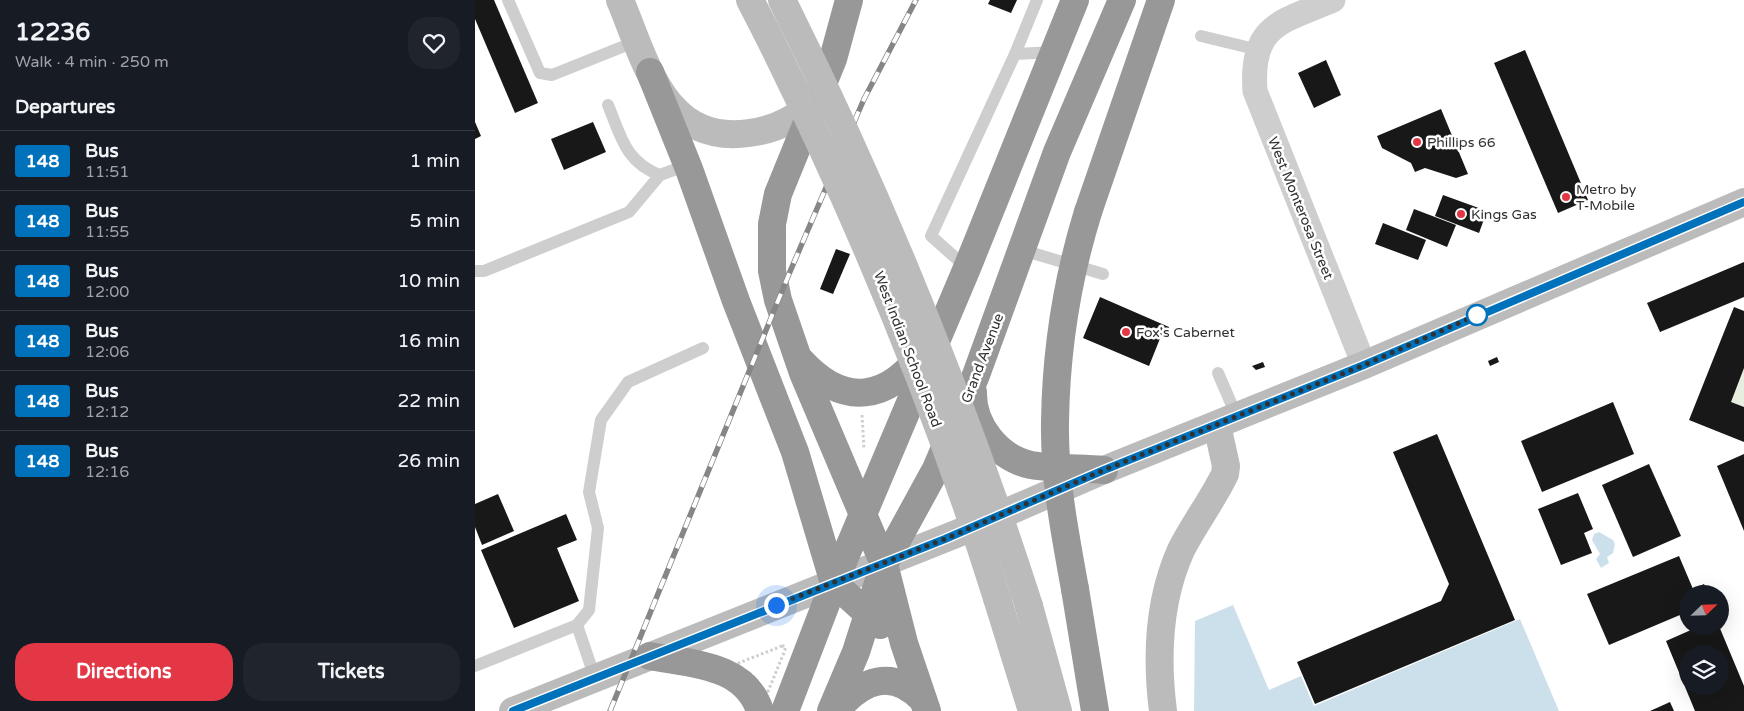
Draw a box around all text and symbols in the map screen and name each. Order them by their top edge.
button: heart [408,17,460,69]
text: 12236 [15,18,90,47]
text: Walk · 4 min · 250 m [15,52,169,72]
text: Departures [15,96,115,118]
street label: West Monterosa Street [1264,134,1337,283]
place label: Phillips 66 [1427,134,1496,151]
marker: Phillips 66 [1411,136,1423,148]
text: Bus [85,140,119,162]
text: 148 [26,150,59,172]
text: 1 min [409,150,460,172]
text: 11:51 [85,162,129,182]
place label: Metro by T-Mobile [1576,181,1637,214]
marker: Metro by T-Mobile [1560,191,1572,203]
text: Bus [85,200,119,222]
place label: Kings Gas [1471,206,1537,223]
marker: Kings Gas [1455,208,1467,220]
text: 148 [26,210,59,232]
text: 5 min [409,210,460,232]
text: 11:55 [85,222,129,242]
text: Bus [85,260,119,282]
street label: West Indian School Road [870,269,945,430]
text: 148 [26,270,59,292]
text: 10 min [397,270,460,292]
text: 12:00 [85,282,129,302]
unlabelled marker [1466,304,1488,326]
street label: Grand Avenue [958,311,1007,406]
text: Bus [85,320,119,342]
place label: Fox's Cabernet [1136,324,1235,341]
marker: Fox's Cabernet [1120,326,1132,338]
text: 148 [26,330,59,352]
text: 16 min [397,330,460,352]
text: 12:06 [85,342,129,362]
text: Bus [85,380,119,402]
text: 148 [26,390,59,412]
text: 22 min [397,390,460,412]
text: 12:12 [85,402,129,422]
text: Bus [85,440,119,462]
text: 148 [26,450,59,472]
text: 26 min [397,450,460,472]
text: 12:16 [85,462,129,482]
north arrow [1679,585,1729,635]
map controls [1679,585,1729,695]
your location [764,593,789,618]
button: Directions [15,643,233,701]
button: Tickets [243,643,460,701]
button: layers [1679,645,1729,695]

